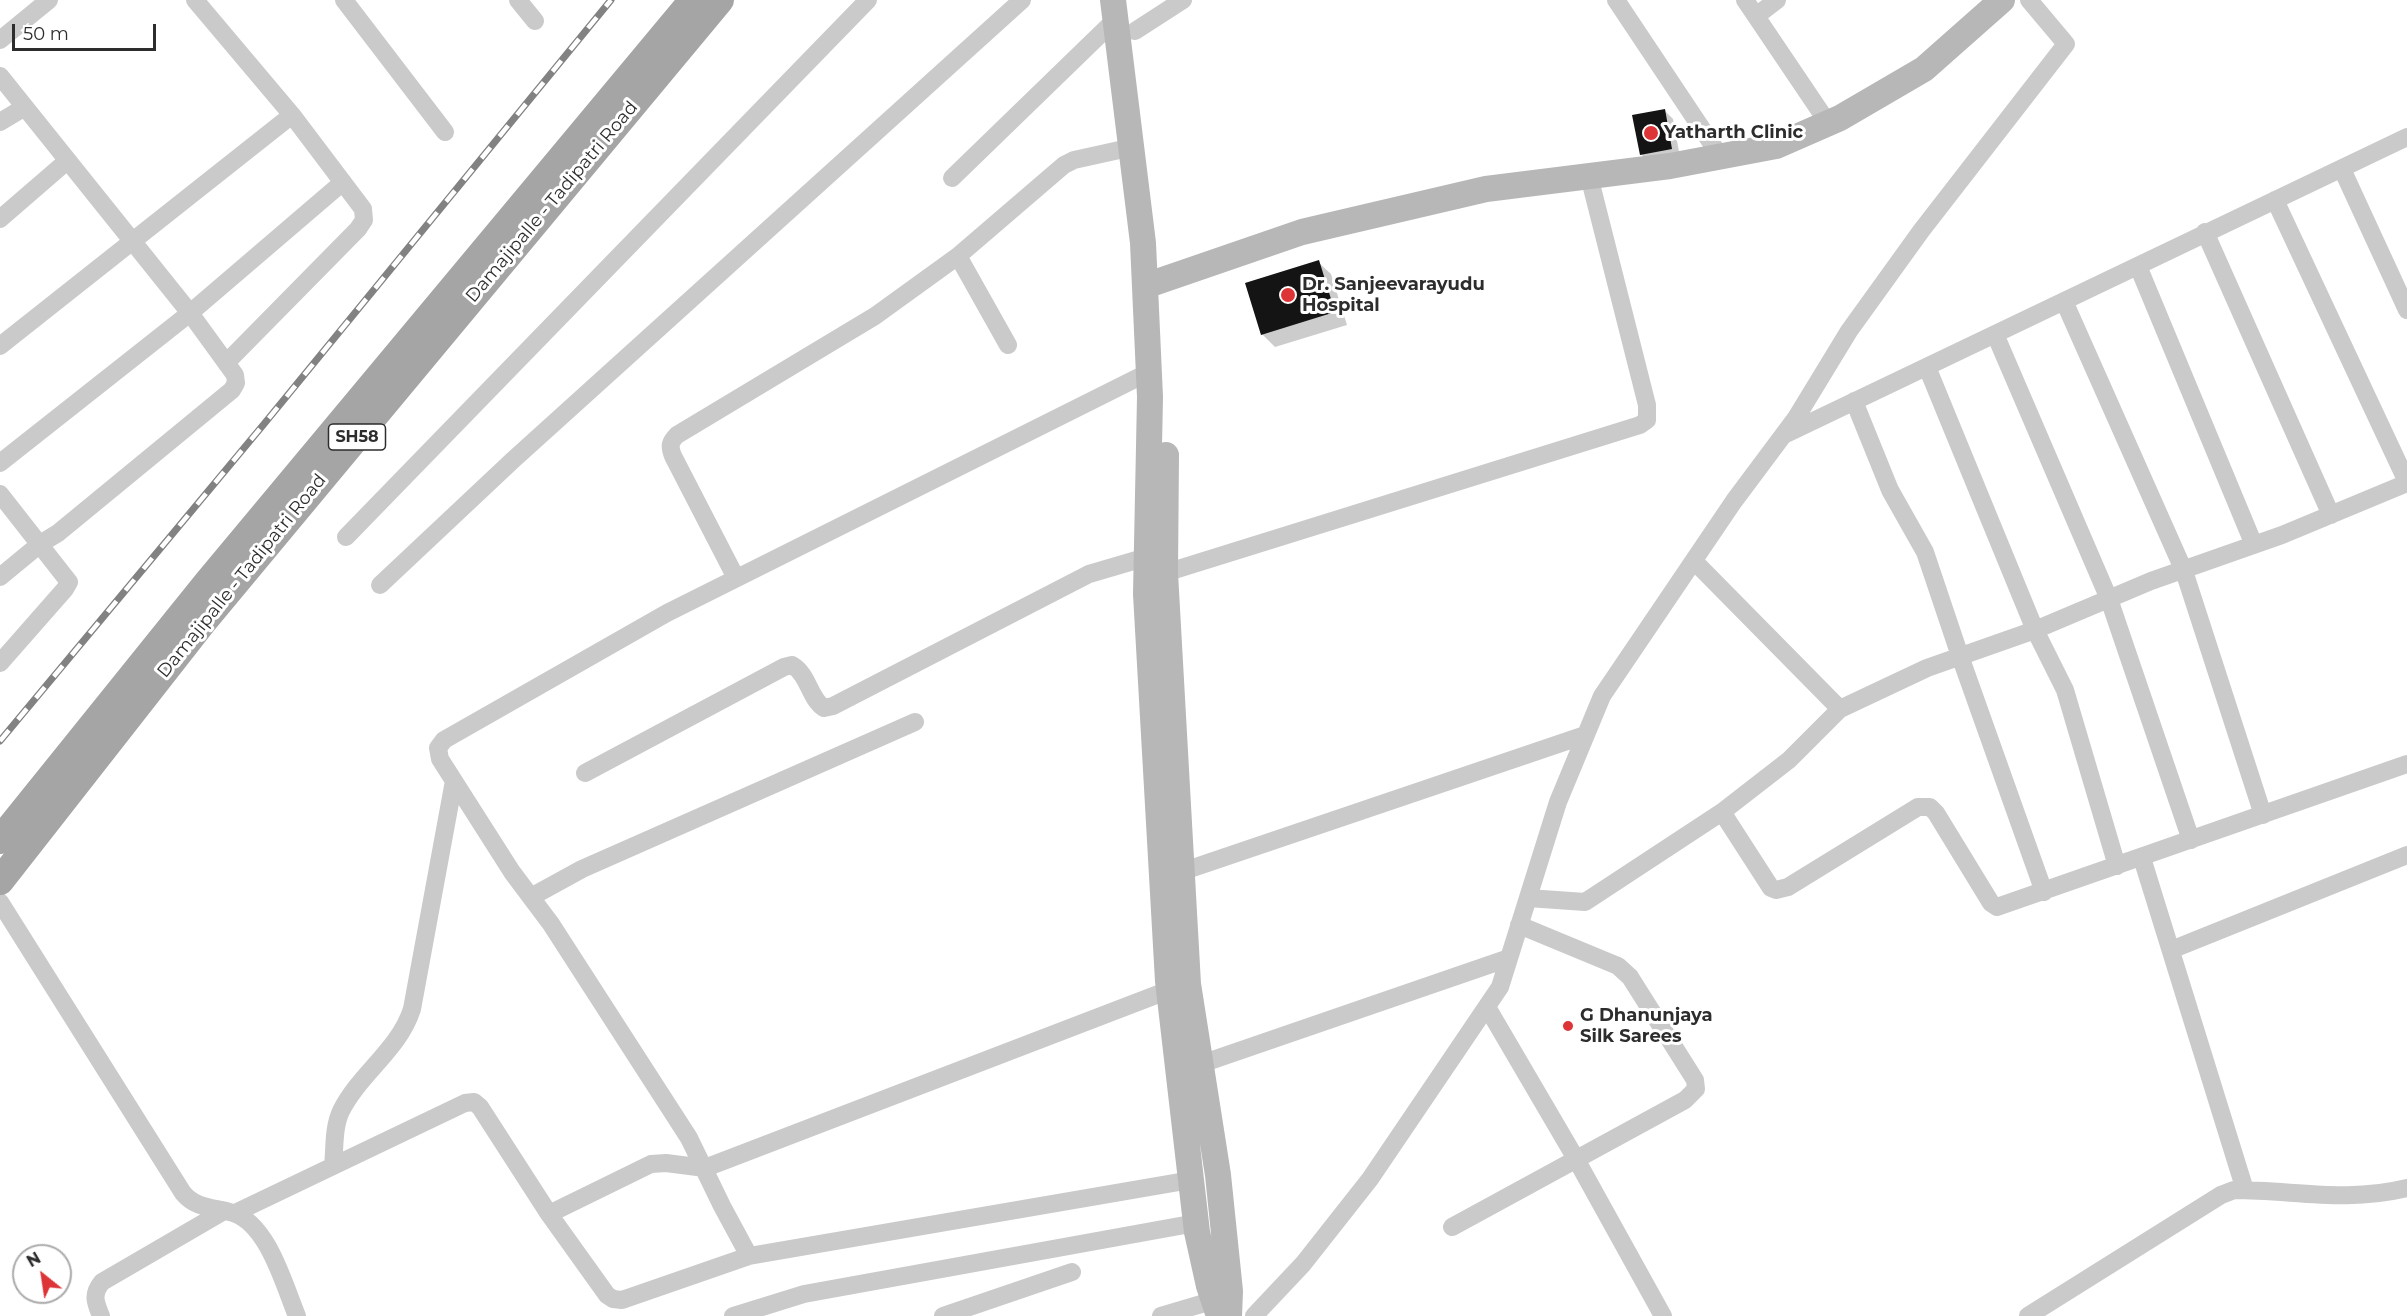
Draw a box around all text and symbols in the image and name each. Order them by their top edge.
scale bar [15,12,159,50]
text: 50 m [23,23,69,45]
street label: Damajipalle - Tadipatri Road [461,97,643,307]
place label: Yatharth Clinic [1664,122,1803,144]
marker: Yatharth Clinic [1642,124,1660,142]
place label: Dr. Sanjeevarayudu Hospital [1302,274,1485,316]
marker: Dr. Sanjeevarayudu Hospital [1279,286,1297,304]
road number: SH58 [328,424,386,450]
street label: Damajipalle - Tadipatri Road [153,470,331,682]
place label: G Dhanunjaya Silk Sarees [1580,1005,1713,1048]
marker: G Dhanunjaya Silk Sarees [1561,1019,1575,1033]
north arrow [12,1244,72,1304]
text: N [23,1248,44,1271]

